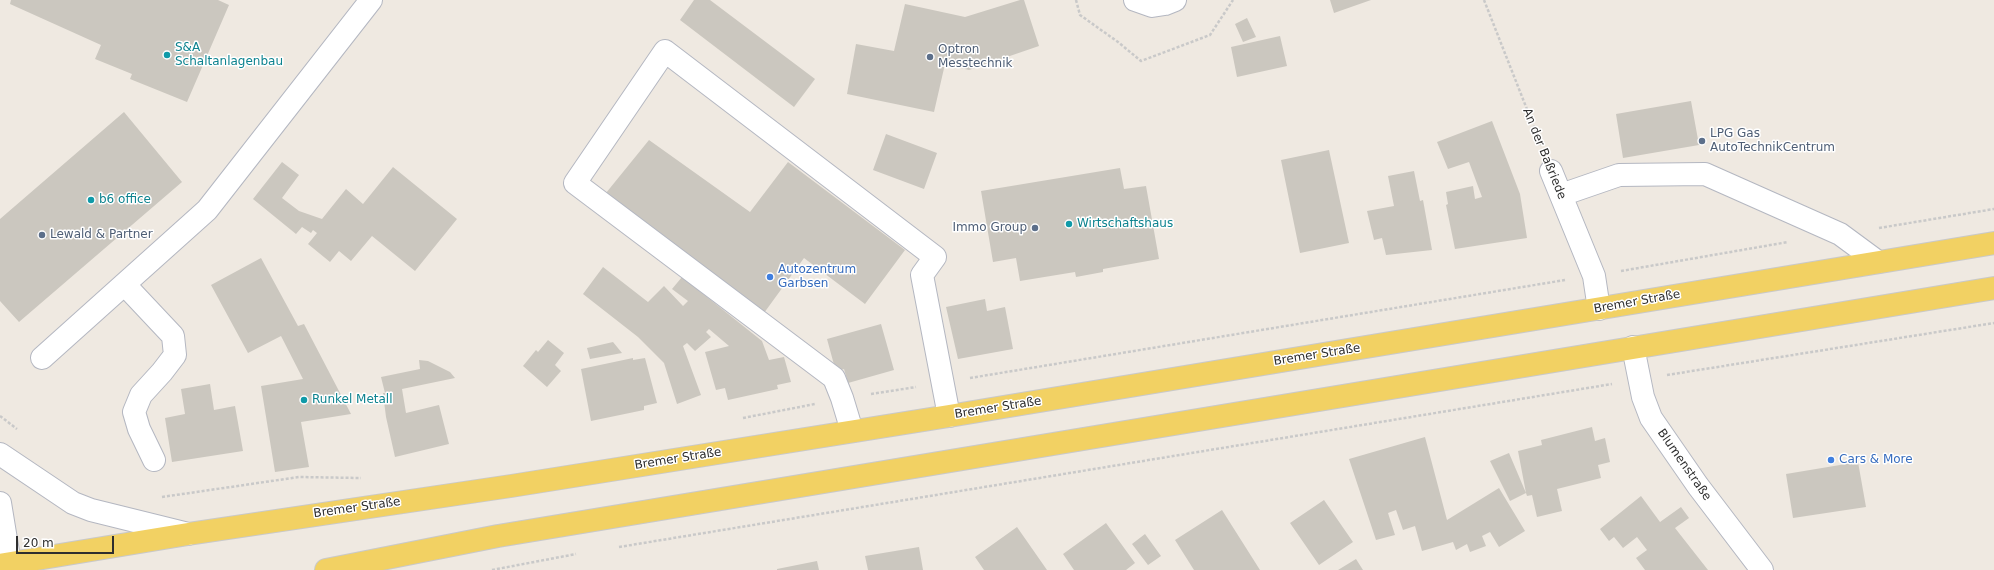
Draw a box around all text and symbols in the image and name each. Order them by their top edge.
place label: S&A Schaltanlagenbau [175,41,283,69]
place label: Optron Messtechnik [938,43,1012,71]
marker: S&A Schaltanlagenbau [162,50,172,60]
marker: Optron Messtechnik [925,52,935,62]
street label: An der Baßriede [1519,106,1569,202]
place label: LPG Gas AutoTechnikCentrum [1710,127,1835,155]
marker: LPG Gas AutoTechnikCentrum [1697,136,1707,146]
place label: b6 office [99,193,151,207]
marker: b6 office [86,195,96,205]
place label: Wirtschaftshaus [1077,217,1173,231]
marker: Wirtschaftshaus [1064,219,1074,229]
place label: Immo Group [952,221,1027,235]
marker: Immo Group [1030,223,1040,233]
place label: Lewald & Partner [50,228,153,242]
marker: Lewald & Partner [37,230,47,240]
place label: Autozentrum Garbsen [778,263,856,291]
marker: Autozentrum Garbsen [765,272,775,282]
street label: Bremer Straße [1593,287,1681,317]
street label: Bremer Straße [1273,341,1361,369]
place label: Runkel Metall [312,393,393,407]
street label: Bremer Straße [954,394,1042,422]
marker: Runkel Metall [299,395,309,405]
street label: Blumenstraße [1654,426,1714,504]
street label: Bremer Straße [634,445,722,473]
place label: Cars & More [1839,453,1913,467]
marker: Cars & More [1826,455,1836,465]
street label: Bremer Straße [313,495,401,521]
scale bar [18,528,116,554]
text: 20 m [23,536,54,550]

